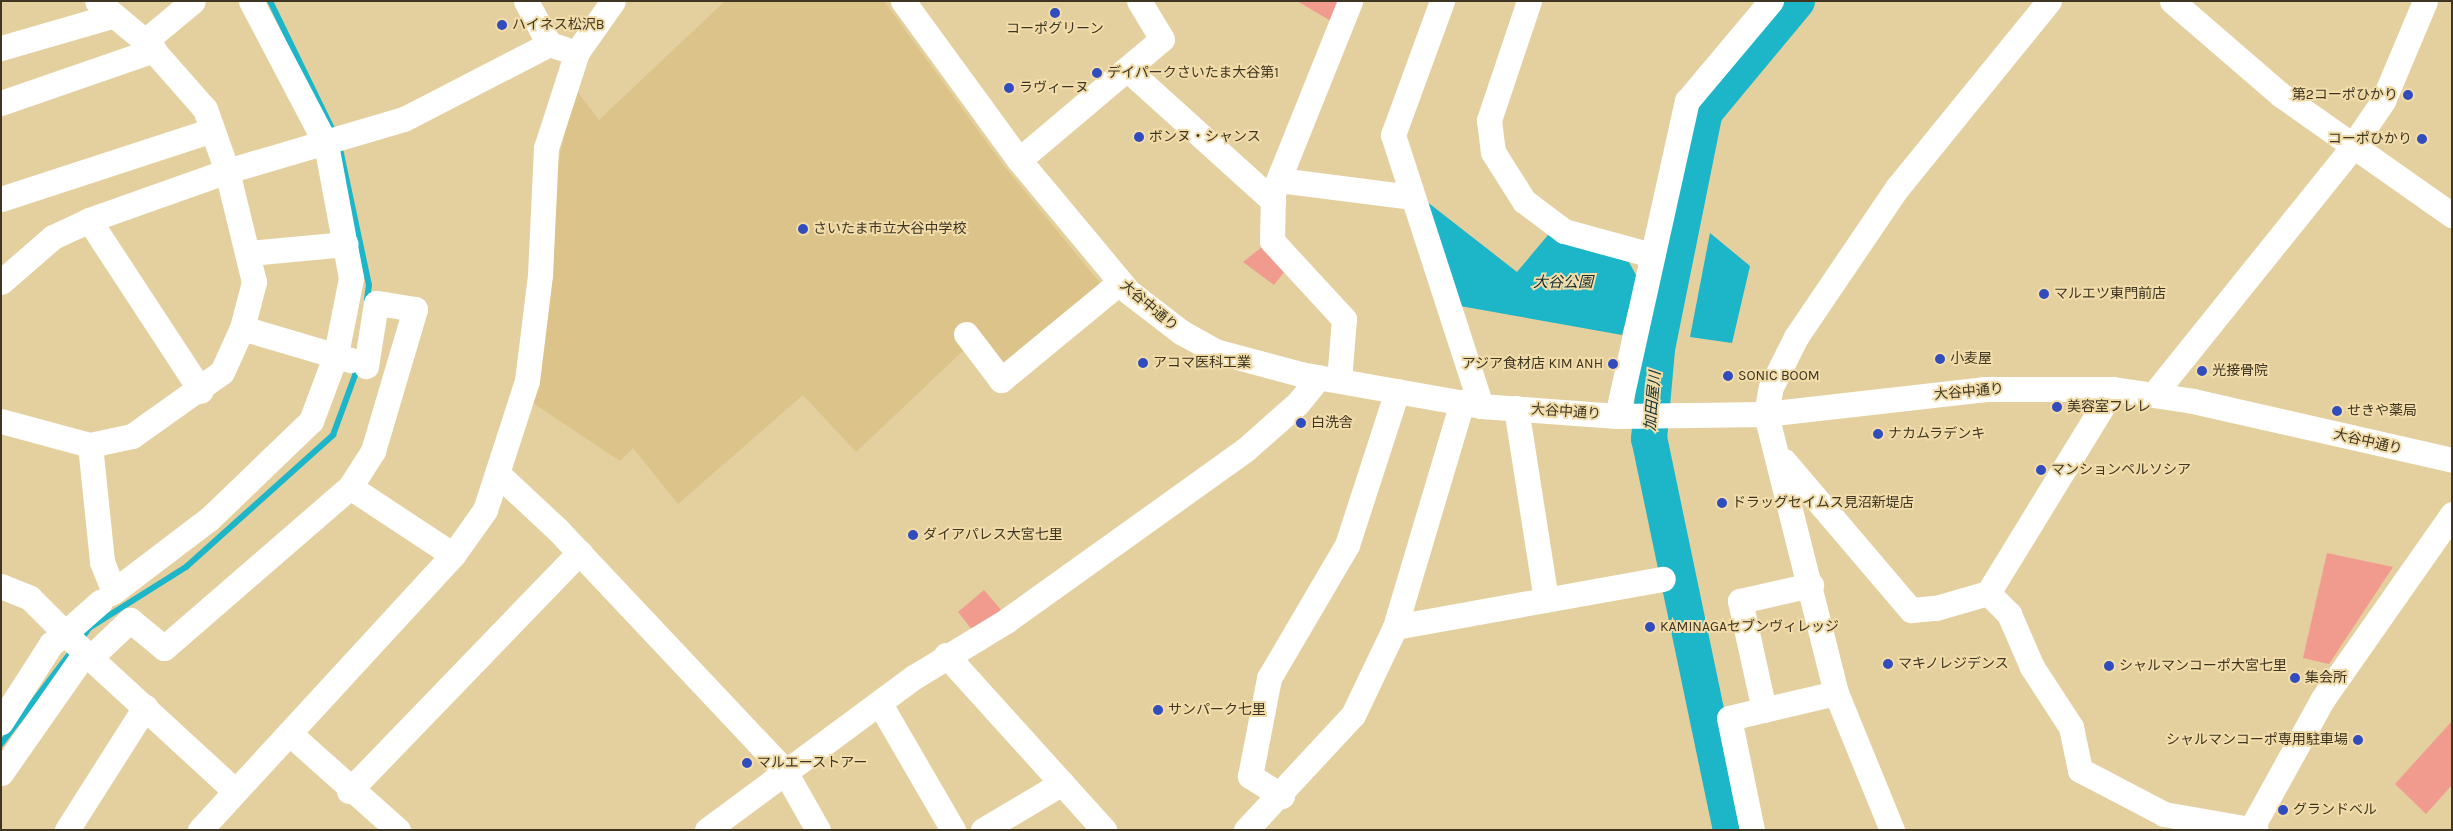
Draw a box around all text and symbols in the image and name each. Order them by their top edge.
marker: コーポグリーン [1049,7,1061,19]
place label: ハイネス松沢B [512,17,605,33]
marker: ハイネス松沢B [496,19,508,31]
place label: コーポグリーン [1006,21,1104,37]
place label: デイパークさいたま大谷第1 [1107,65,1280,81]
marker: デイパークさいたま大谷第1 [1091,67,1103,79]
place label: ラヴィーヌ [1019,80,1089,96]
marker: ラヴィーヌ [1003,82,1015,94]
place label: 第2コーポひかり [2292,87,2398,103]
marker: 第2コーポひかり [2402,89,2414,101]
place label: ボンヌ・シャンス [1149,129,1261,145]
marker: ボンヌ・シャンス [1133,131,1145,143]
place label: コーポひかり [2328,131,2412,147]
marker: コーポひかり [2416,133,2428,145]
place label: さいたま市立大谷中学校 [813,221,967,237]
marker: さいたま市立大谷中学校 [797,223,809,235]
water label: 大谷公園 [1533,274,1593,292]
street label: 大谷中通り [1117,277,1181,335]
place label: マルエツ東門前店 [2054,286,2166,302]
marker: マルエツ東門前店 [2038,288,2050,300]
place label: 小麦屋 [1950,351,1992,367]
marker: 小麦屋 [1934,353,1946,365]
place label: アコマ医科工業 [1153,355,1251,371]
place label: アジア食材店 KIM ANH [1461,356,1603,372]
marker: アコマ医科工業 [1137,357,1149,369]
marker: アジア食材店 KIM ANH [1607,358,1619,370]
place label: 光接骨院 [2212,363,2268,379]
marker: 光接骨院 [2196,365,2208,377]
place label: SONIC BOOM [1738,368,1820,384]
water label: 加田屋川 [1641,370,1665,432]
marker: SONIC BOOM [1722,370,1734,382]
street label: 大谷中通り [1933,381,2005,403]
place label: 美容室フレレ [2067,399,2151,415]
street label: 大谷中通り [1530,401,1602,423]
marker: 美容室フレレ [2051,401,2063,413]
place label: せきや薬局 [2347,403,2417,419]
marker: せきや薬局 [2331,405,2343,417]
place label: 白洗舎 [1311,415,1353,431]
marker: 白洗舎 [1295,417,1307,429]
place label: ナカムラデンキ [1888,426,1986,442]
street label: 大谷中通り [2332,426,2404,458]
marker: ナカムラデンキ [1872,428,1884,440]
place label: マンションペルソシア [2051,462,2191,478]
marker: マンションペルソシア [2035,464,2047,476]
place label: ドラッグセイムス見沼新堤店 [1732,495,1914,511]
marker: ドラッグセイムス見沼新堤店 [1716,497,1728,509]
place label: ダイアパレス大宮七里 [923,527,1063,543]
marker: ダイアパレス大宮七里 [907,529,919,541]
place label: KAMINAGAセブンヴィレッジ [1660,619,1839,635]
marker: KAMINAGAセブンヴィレッジ [1644,621,1656,633]
place label: マキノレジデンス [1898,656,2010,672]
marker: マキノレジデンス [1882,658,1894,670]
place label: シャルマンコーポ大宮七里 [2119,658,2287,674]
marker: シャルマンコーポ大宮七里 [2103,660,2115,672]
place label: 集会所 [2305,670,2347,686]
marker: 集会所 [2289,672,2301,684]
place label: サンパーク七里 [1168,702,1266,718]
marker: サンパーク七里 [1152,704,1164,716]
place label: シャルマンコーポ専用駐車場 [2166,732,2348,748]
marker: シャルマンコーポ専用駐車場 [2352,734,2364,746]
place label: マルエーストアー [757,755,868,771]
marker: マルエーストアー [741,757,753,769]
place label: グランドベル [2293,802,2377,818]
marker: グランドベル [2277,804,2289,816]

